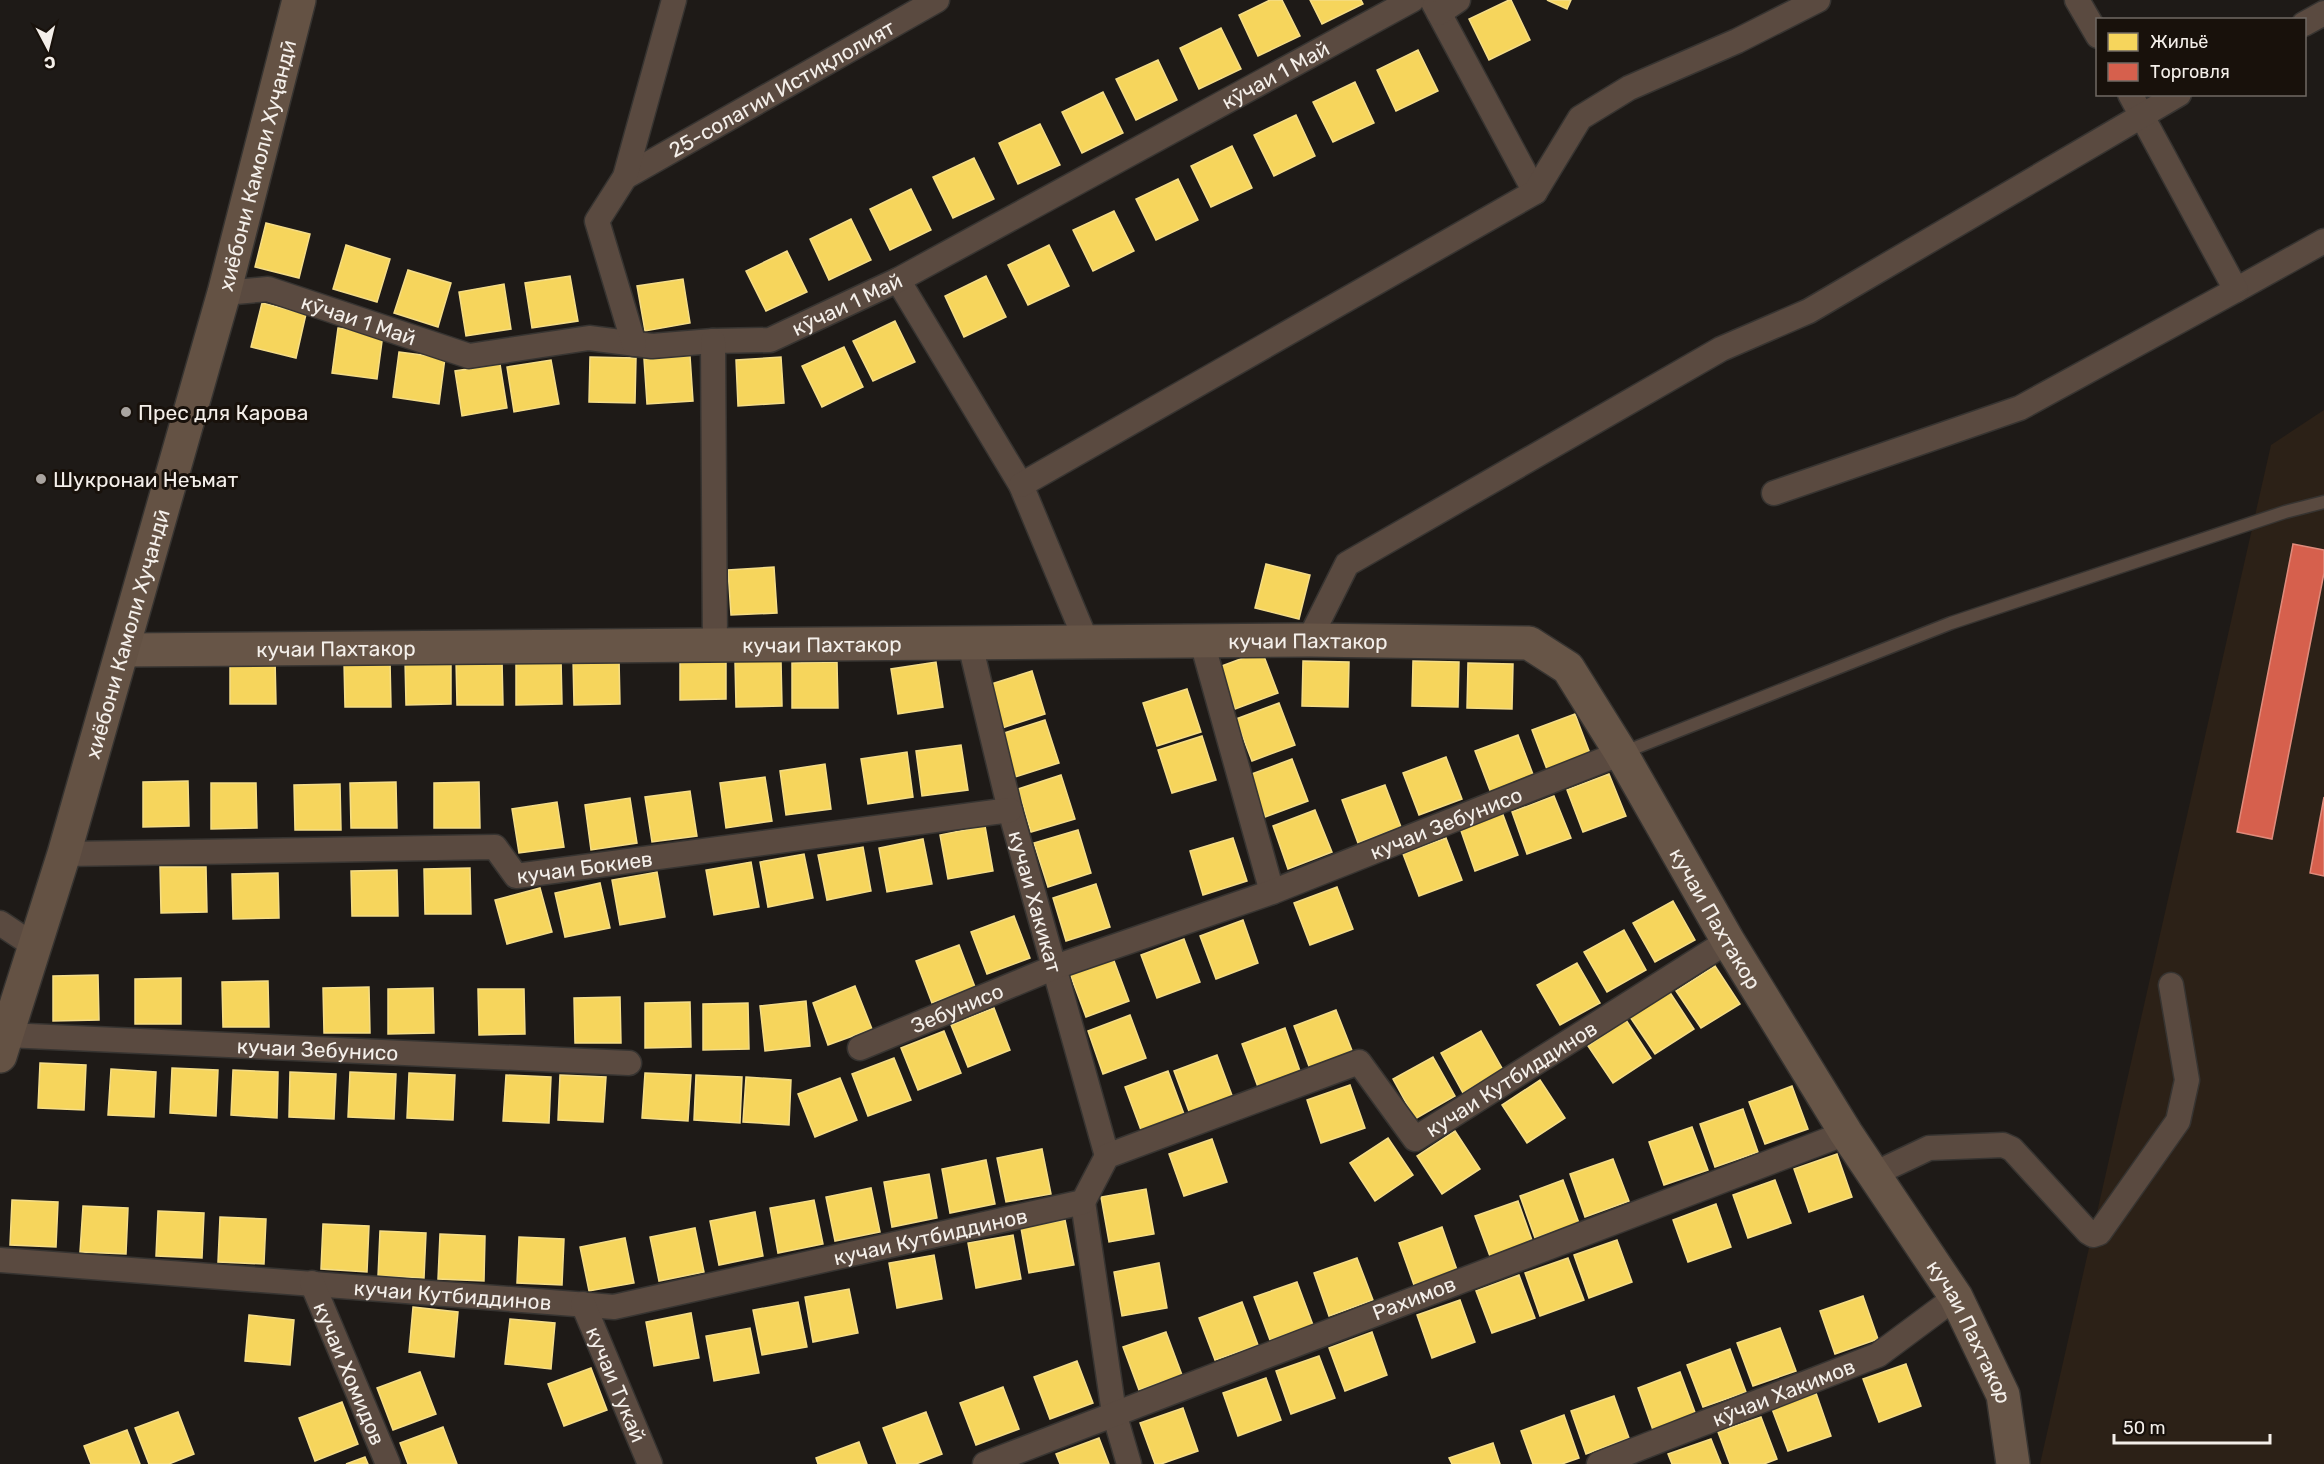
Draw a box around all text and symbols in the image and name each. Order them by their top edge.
street label: 25-солагии Истиқлолият [664,14,899,162]
north arrow [18,18,78,78]
legend [2096,18,2306,96]
text: Жильё [2150,31,2208,53]
street label: кӯчаи 1 Май [1217,35,1333,114]
street label: хиёбони Камоли Хуҷандӣ [213,37,301,294]
text: С [43,52,57,73]
text: Торговля [2150,61,2230,83]
street label: кӯчаи 1 Май [788,267,906,341]
street label: кӯчаи 1 Май [298,289,419,350]
place label: Прес для Карова [138,400,308,425]
marker: Прес для Карова [119,405,133,419]
place label: Шукронаи Неъмат [53,467,238,492]
marker: Шукронаи Неъмат [34,472,48,486]
street label: хиёбони Камоли Хуҷандӣ [79,506,174,761]
street label: кучаи Пахтакор [1228,627,1388,654]
street label: кучаи Пахтакор [742,631,902,657]
street label: кучаи Пахтакор [256,635,416,661]
street label: кучаи Зебунисо [1366,781,1526,864]
street label: кучаи Хакикат [1004,828,1068,976]
street label: кучаи Пахтакор [1665,843,1767,993]
street label: кучаи Бокиев [515,845,654,888]
street label: Зебунисо [907,977,1007,1038]
street label: кучаи Кутбиддинов [1421,1015,1601,1142]
street label: кучаи Зебунисо [236,1033,399,1065]
street label: кучаи Кутбиддинов [831,1202,1030,1270]
street label: кучаи Пахтакор [1922,1255,2017,1405]
street label: Рахимов [1369,1270,1459,1325]
street label: кучаи Кутбиддинов [353,1275,552,1315]
street label: кучаи Хомидов [309,1298,391,1449]
street label: кучаи Тукай [581,1323,652,1446]
street label: кӯчаи Хакимов [1709,1353,1858,1431]
scale bar [2114,1407,2270,1445]
text: 50 m [2123,1417,2166,1439]

